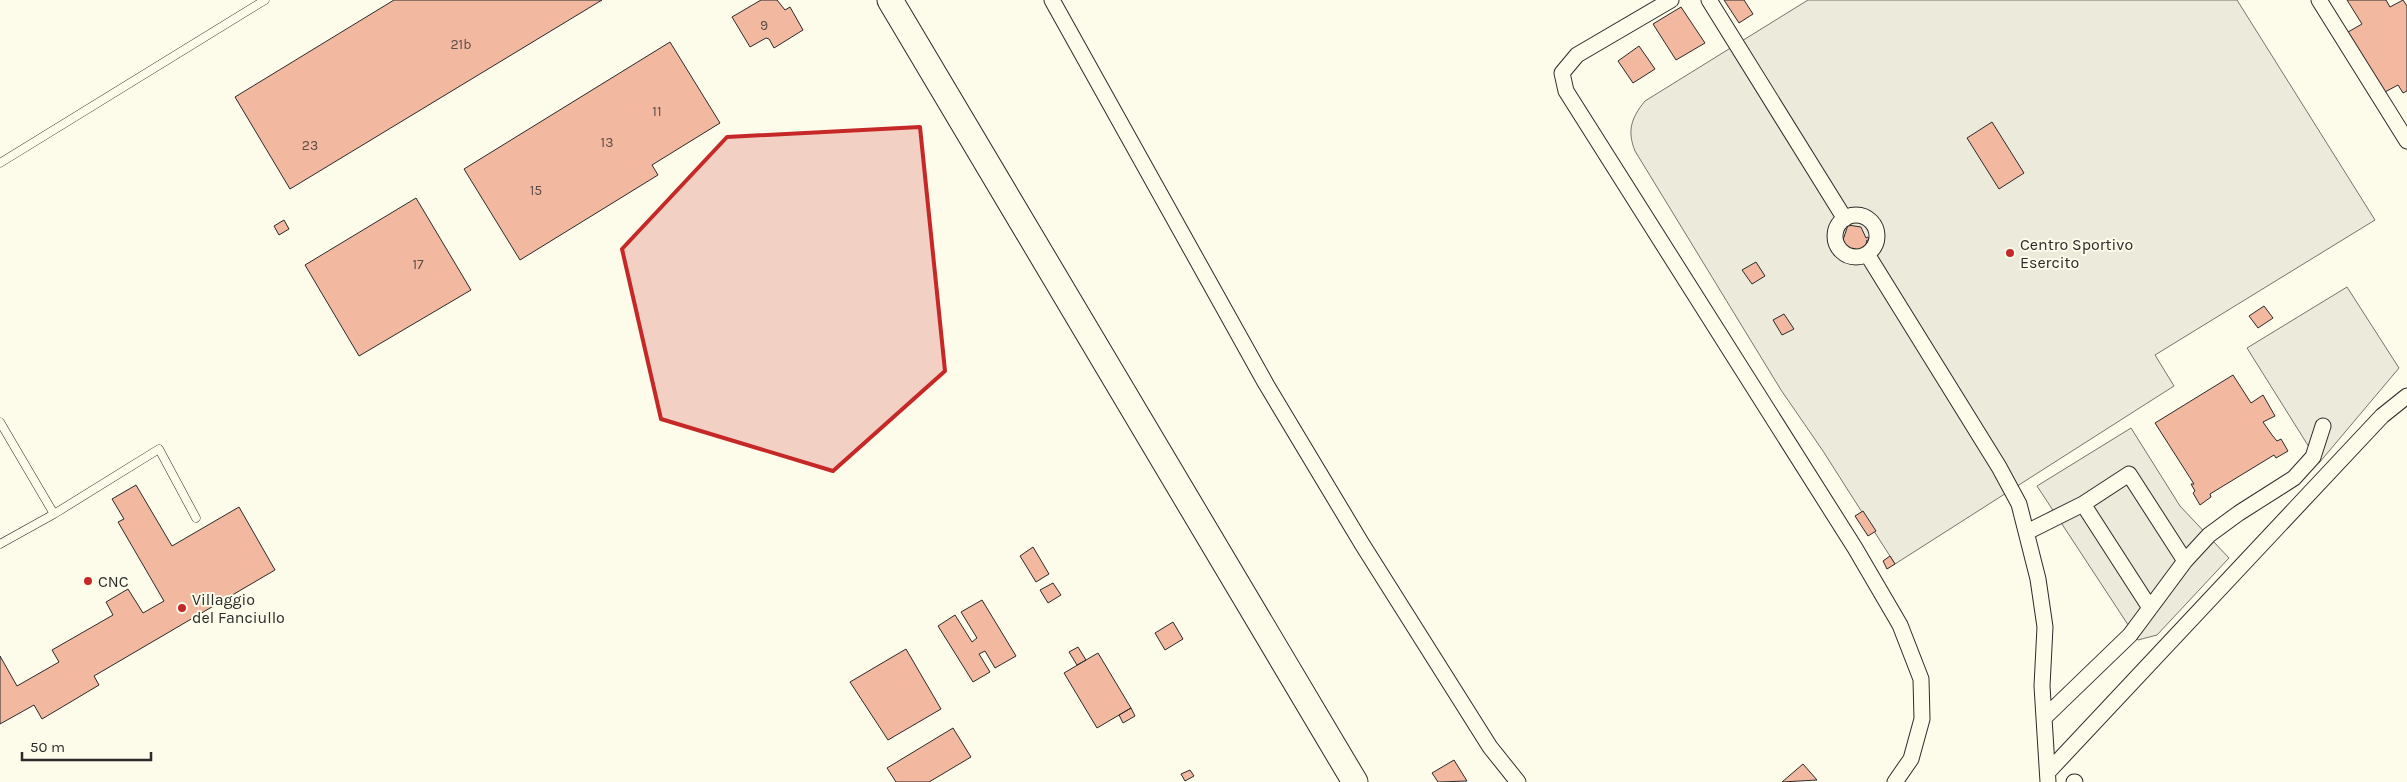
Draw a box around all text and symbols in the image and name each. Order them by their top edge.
house number: 9 [760,17,768,34]
house number: 21b [450,36,472,53]
house number: 11 [652,103,662,120]
house number: 13 [601,134,613,151]
house number: 23 [302,137,318,154]
house number: 15 [530,182,542,199]
place label: Centro Sportivo Esercito [2020,235,2133,272]
marker: Centro Sportivo Esercito [2004,247,2016,259]
house number: 17 [412,256,424,273]
place label: CNC [98,572,129,591]
marker: CNC [82,575,94,587]
place label: Villaggio del Fanciullo [192,590,285,627]
marker: Villaggio del Fanciullo [176,602,188,614]
scale bar [22,730,151,762]
text: 50 m [30,738,65,756]

